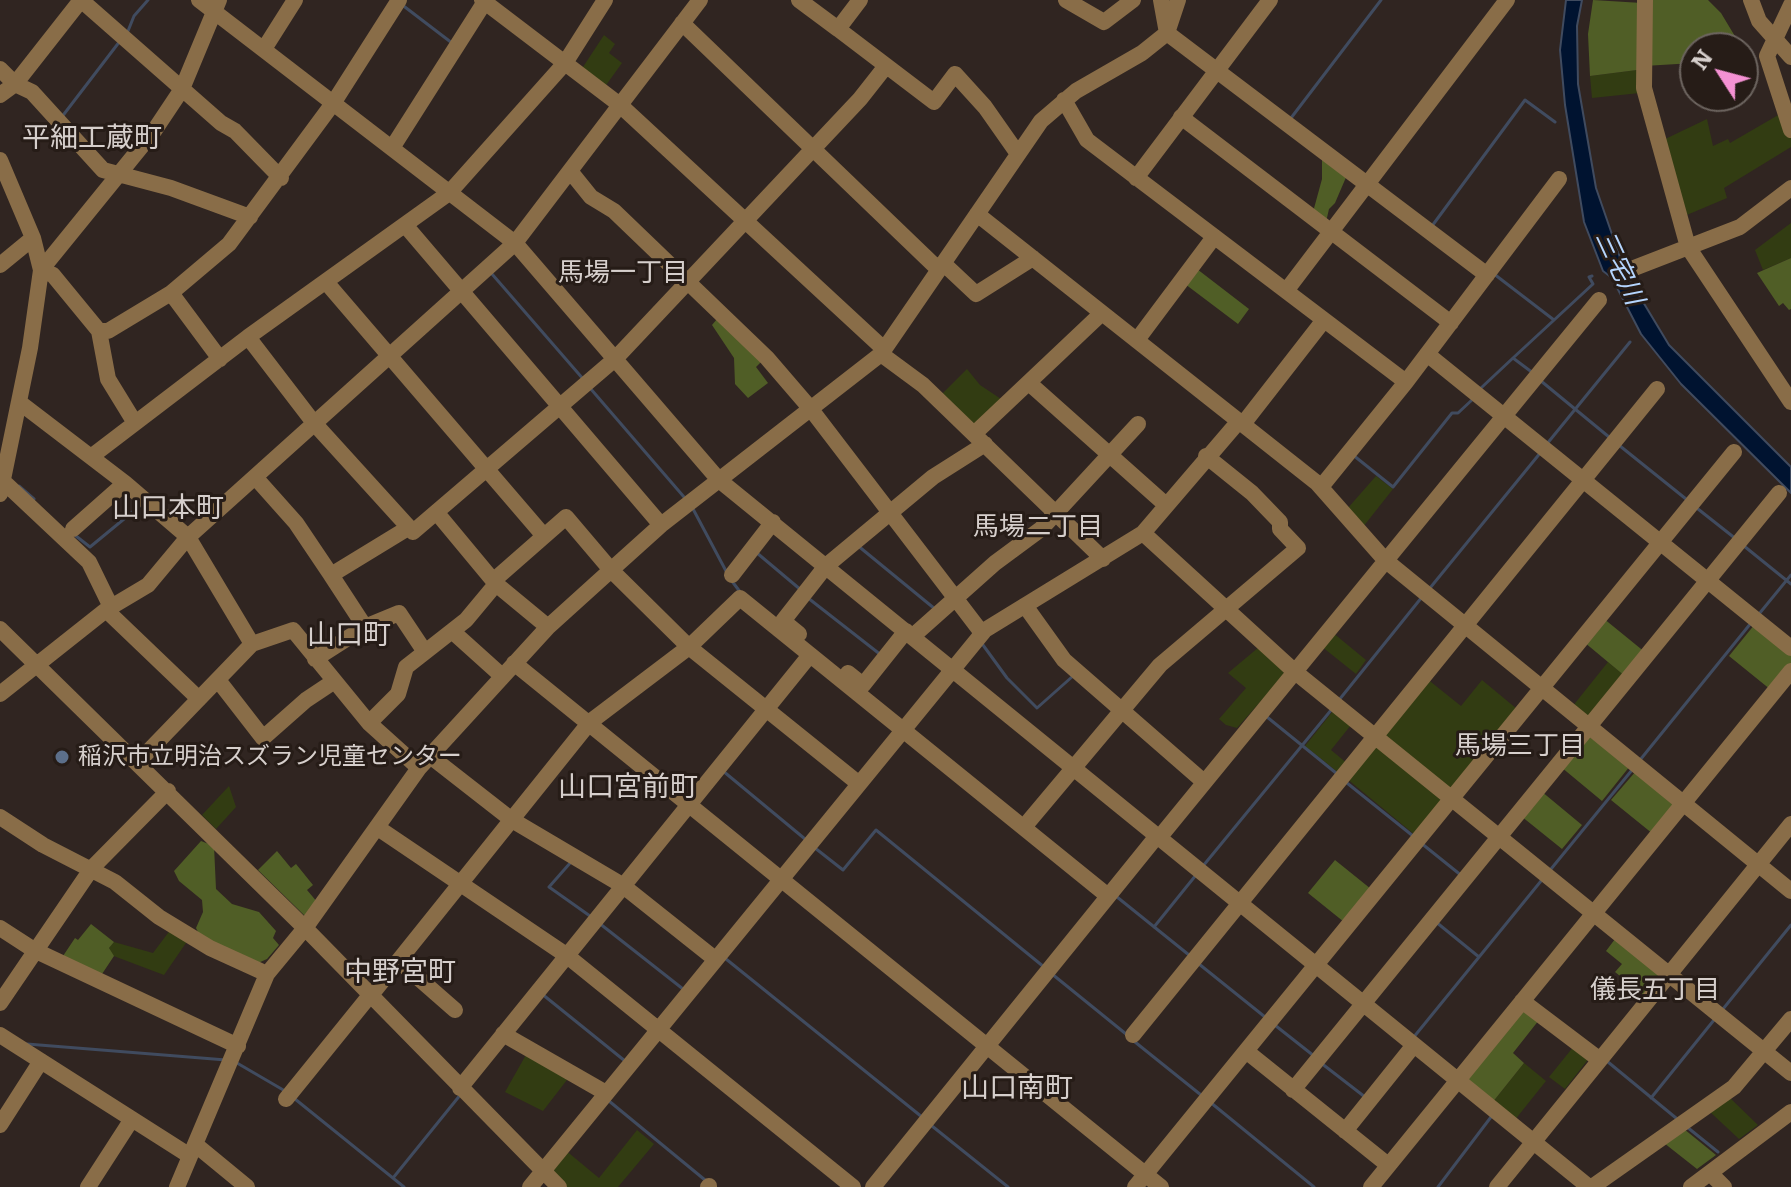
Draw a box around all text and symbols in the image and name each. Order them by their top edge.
north arrow [1679,32,1759,112]
text: N [1682,42,1720,76]
district label: 平細工蔵町 [22,122,162,156]
water label: 三宅川 [1588,226,1650,310]
district label: 馬場一丁目 [558,257,688,289]
district label: 山口本町 [112,492,224,526]
district label: 馬場二丁目 [973,511,1103,543]
district label: 山口町 [307,619,391,653]
district label: 馬場三丁目 [1455,730,1585,762]
place label: 稲沢市立明治スズラン児童センター [78,743,462,771]
marker: 稲沢市立明治スズラン児童センター [53,748,71,766]
district label: 山口宮前町 [558,771,698,805]
district label: 中野宮町 [344,956,456,990]
district label: 儀長五丁目 [1590,974,1720,1006]
district label: 山口南町 [961,1072,1073,1106]

